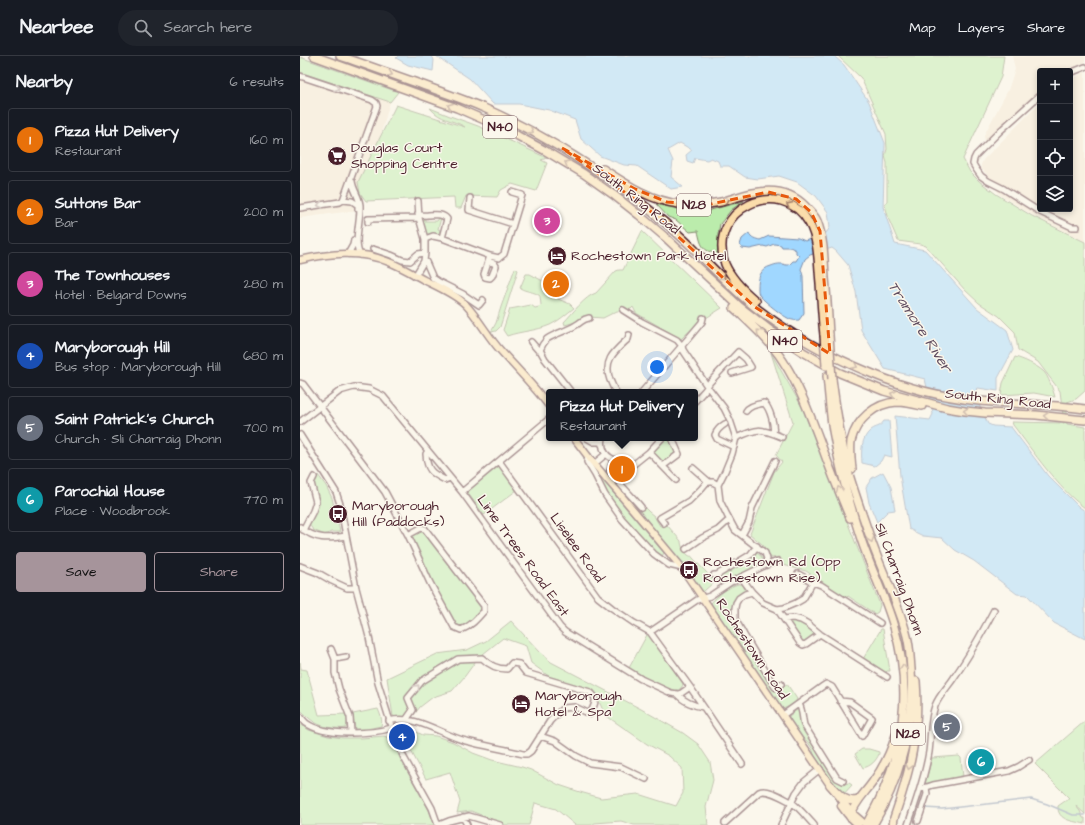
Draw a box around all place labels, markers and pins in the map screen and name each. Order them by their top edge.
place label: Douglas Court Shopping Centre [351,138,458,174]
supermarket icon: Douglas Court Shopping Centre [326,145,348,167]
pin: 3 [534,206,560,236]
hotel icon: Rochestown Park Hotel [546,245,568,267]
place label: Rochestown Park Hotel [571,246,726,266]
pin: 2 [543,269,569,299]
pin: 1 [609,454,635,484]
place label: Maryborough Hill (Paddocks) [352,496,445,532]
bus stop icon: Maryborough Hill (Paddocks) [327,503,349,525]
place label: Rochestown Rd (Opp Rochestown Rise) [703,552,841,588]
bus stop icon: Rochestown Rd (Opp Rochestown Rise) [678,559,700,581]
place label: Maryborough Hotel & Spa [535,686,622,722]
hotel icon: Maryborough Hotel & Spa [510,693,532,715]
pin: 5 [934,712,960,742]
pin: 4 [389,722,415,752]
pin: 6 [968,747,994,777]

